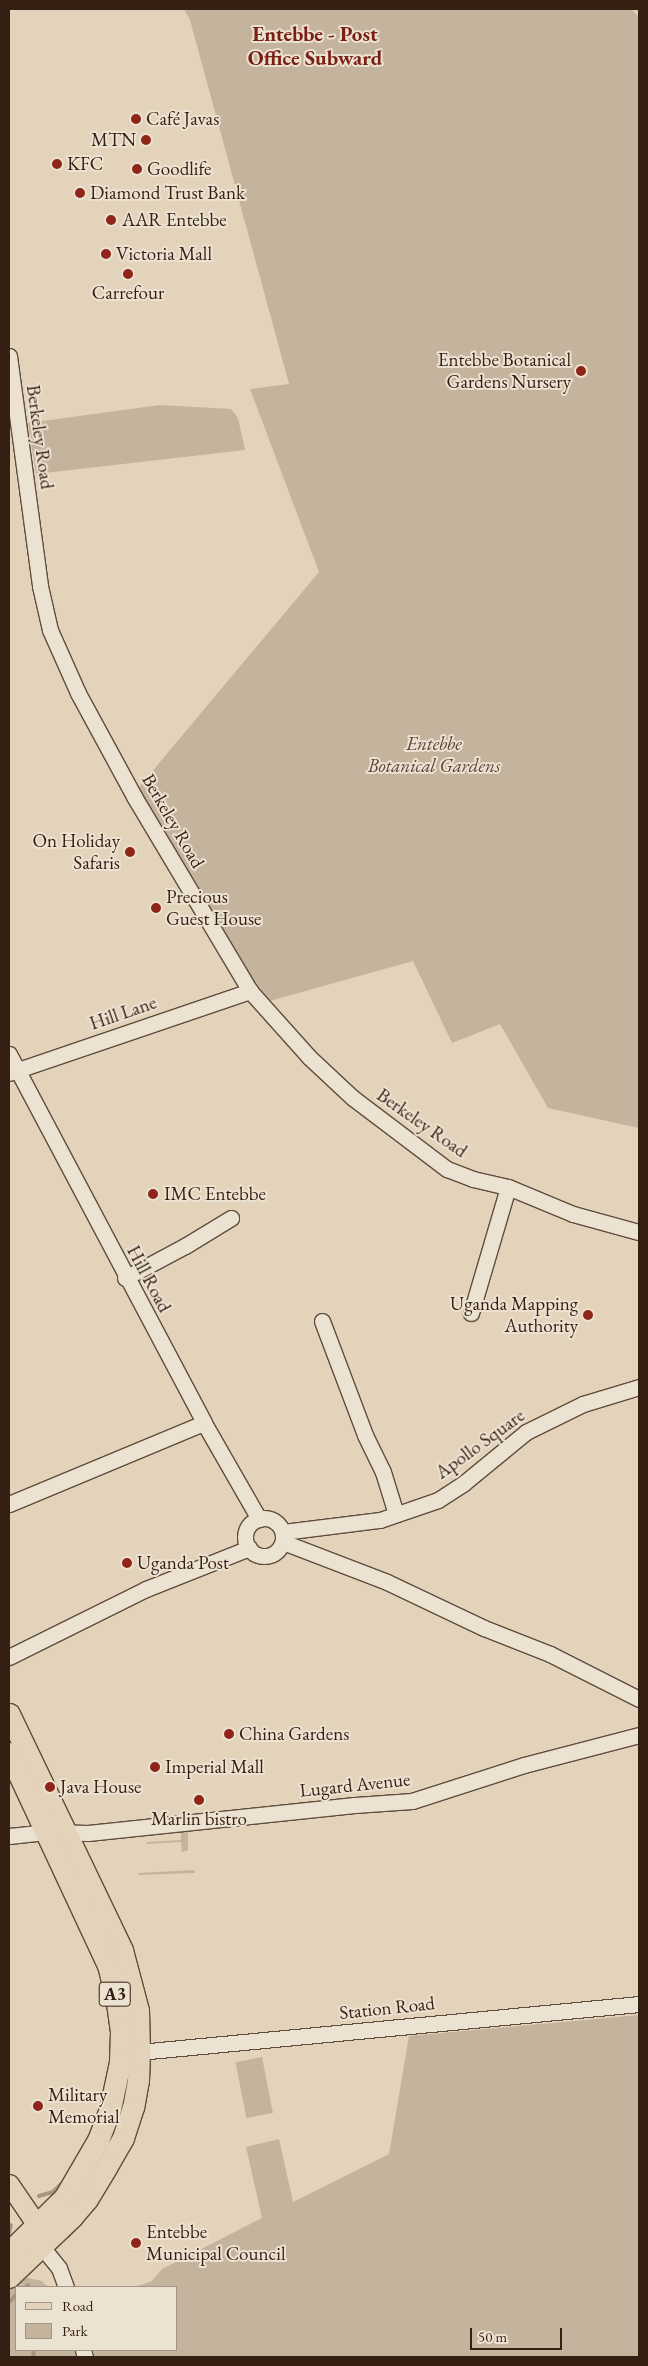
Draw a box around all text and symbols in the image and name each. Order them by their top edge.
district label: Entebbe - Post Office Subward [248,21,382,71]
place label: Café Javas [146,108,219,130]
marker: Café Javas [130,113,142,125]
place label: MTN [91,129,136,151]
marker: MTN [140,134,152,146]
place label: KFC [67,153,103,175]
marker: KFC [51,158,63,170]
place label: Goodlife [147,158,211,180]
marker: Goodlife [131,163,143,175]
place label: Diamond Trust Bank [90,182,245,204]
marker: Diamond Trust Bank [74,187,86,199]
place label: AAR Entebbe [122,209,227,231]
marker: AAR Entebbe [104,213,118,227]
place label: Victoria Mall [116,243,212,265]
marker: Victoria Mall [100,248,112,260]
marker: Carrefour [122,268,134,280]
place label: Carrefour [92,282,164,304]
place label: Entebbe Botanical Gardens Nursery [438,349,571,393]
marker: Entebbe Botanical Gardens Nursery [575,365,587,377]
street label: Berkeley Road [21,383,59,491]
park label: Entebbe Botanical Gardens [368,733,500,777]
street label: Berkeley Road [137,770,209,872]
place label: On Holiday Safaris [33,830,120,874]
marker: On Holiday Safaris [124,846,136,858]
place label: Precious Guest House [166,886,262,930]
marker: Precious Guest House [150,902,162,914]
street label: Hill Lane [87,991,159,1035]
street label: Berkeley Road [372,1084,472,1162]
place label: IMC Entebbe [164,1183,266,1205]
marker: IMC Entebbe [146,1187,160,1201]
street label: Hill Road [122,1242,176,1316]
place label: Uganda Mapping Authority [450,1293,578,1337]
marker: Uganda Mapping Authority [582,1309,594,1321]
street label: Apollo Square [431,1404,529,1484]
place label: Uganda Post [137,1552,229,1574]
marker: Uganda Post [121,1557,133,1569]
place label: China Gardens [239,1723,349,1745]
marker: China Gardens [223,1728,235,1740]
place label: Imperial Mall [165,1756,264,1778]
marker: Imperial Mall [149,1761,161,1773]
street label: Lugard Avenue [298,1768,412,1802]
place label: Java House [60,1776,141,1798]
marker: Java House [44,1781,56,1793]
marker: Marlin bistro [193,1794,205,1806]
place label: Marlin bistro [151,1808,247,1830]
road number: A3 [99,1978,131,2010]
street label: Station Road [338,1992,436,2024]
place label: Military Memorial [48,2084,119,2128]
marker: Military Memorial [32,2100,44,2112]
place label: Entebbe Municipal Council [146,2221,286,2265]
marker: Entebbe Municipal Council [130,2237,142,2249]
legend [15,2286,178,2351]
text: Road [62,2296,93,2315]
scale bar [473,2318,566,2350]
text: Park [62,2321,88,2340]
text: 50 m [478,2327,507,2346]

